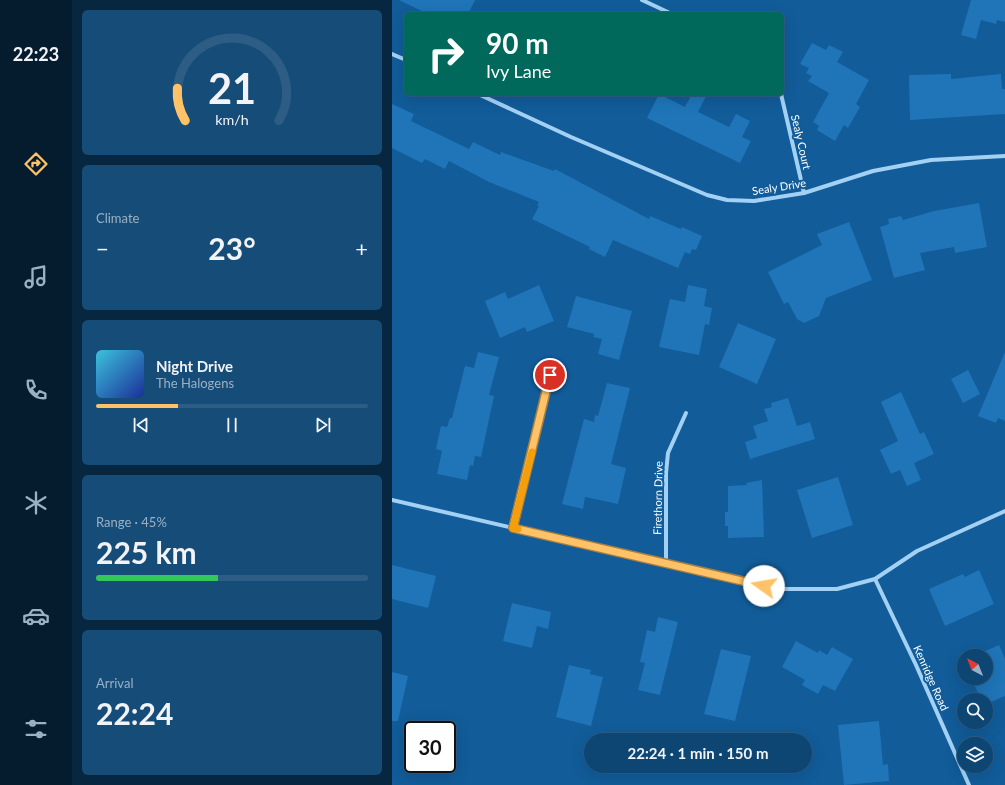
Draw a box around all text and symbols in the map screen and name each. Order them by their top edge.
text: 90 m [486,26,549,60]
icon: right [420,28,472,80]
text: 22:23 [13,43,59,65]
text: Ivy Lane [486,60,551,82]
text: 21 [208,62,256,112]
text: km/h [215,110,249,127]
street label: Sealy Court [789,113,814,170]
icon: directions [22,150,50,178]
street label: Sealy Drive [751,176,807,197]
text: Climate [96,210,139,226]
text: 23° [208,230,256,266]
text: − [96,235,109,262]
text: + [355,235,368,262]
icon: music [22,263,50,291]
text: Night Drive [156,357,233,375]
pin [533,358,567,392]
icon: arrive [539,364,561,386]
text: The Halogens [156,375,234,391]
icon: phone [22,376,50,404]
icon: previous [130,414,152,436]
icon: pause [221,414,243,436]
icon: next [312,414,334,436]
street label: Firethorn Drive [650,461,665,535]
icon: climate [22,489,50,517]
text: Range · 45% [96,514,167,530]
text: 225 km [96,534,197,570]
position arrow [743,565,785,607]
icon: car [22,602,50,630]
street label: Kenridge Road [911,643,952,713]
north arrow [957,649,993,685]
map controls [957,649,993,773]
text: Arrival [96,675,133,691]
button: search [957,693,993,729]
text: 22:24 [96,695,173,731]
icon: filters [22,715,50,743]
speed limit sign: 30 [404,721,456,773]
button: layers [957,737,993,773]
text: 22:24 · 1 min · 150 m [628,744,768,762]

